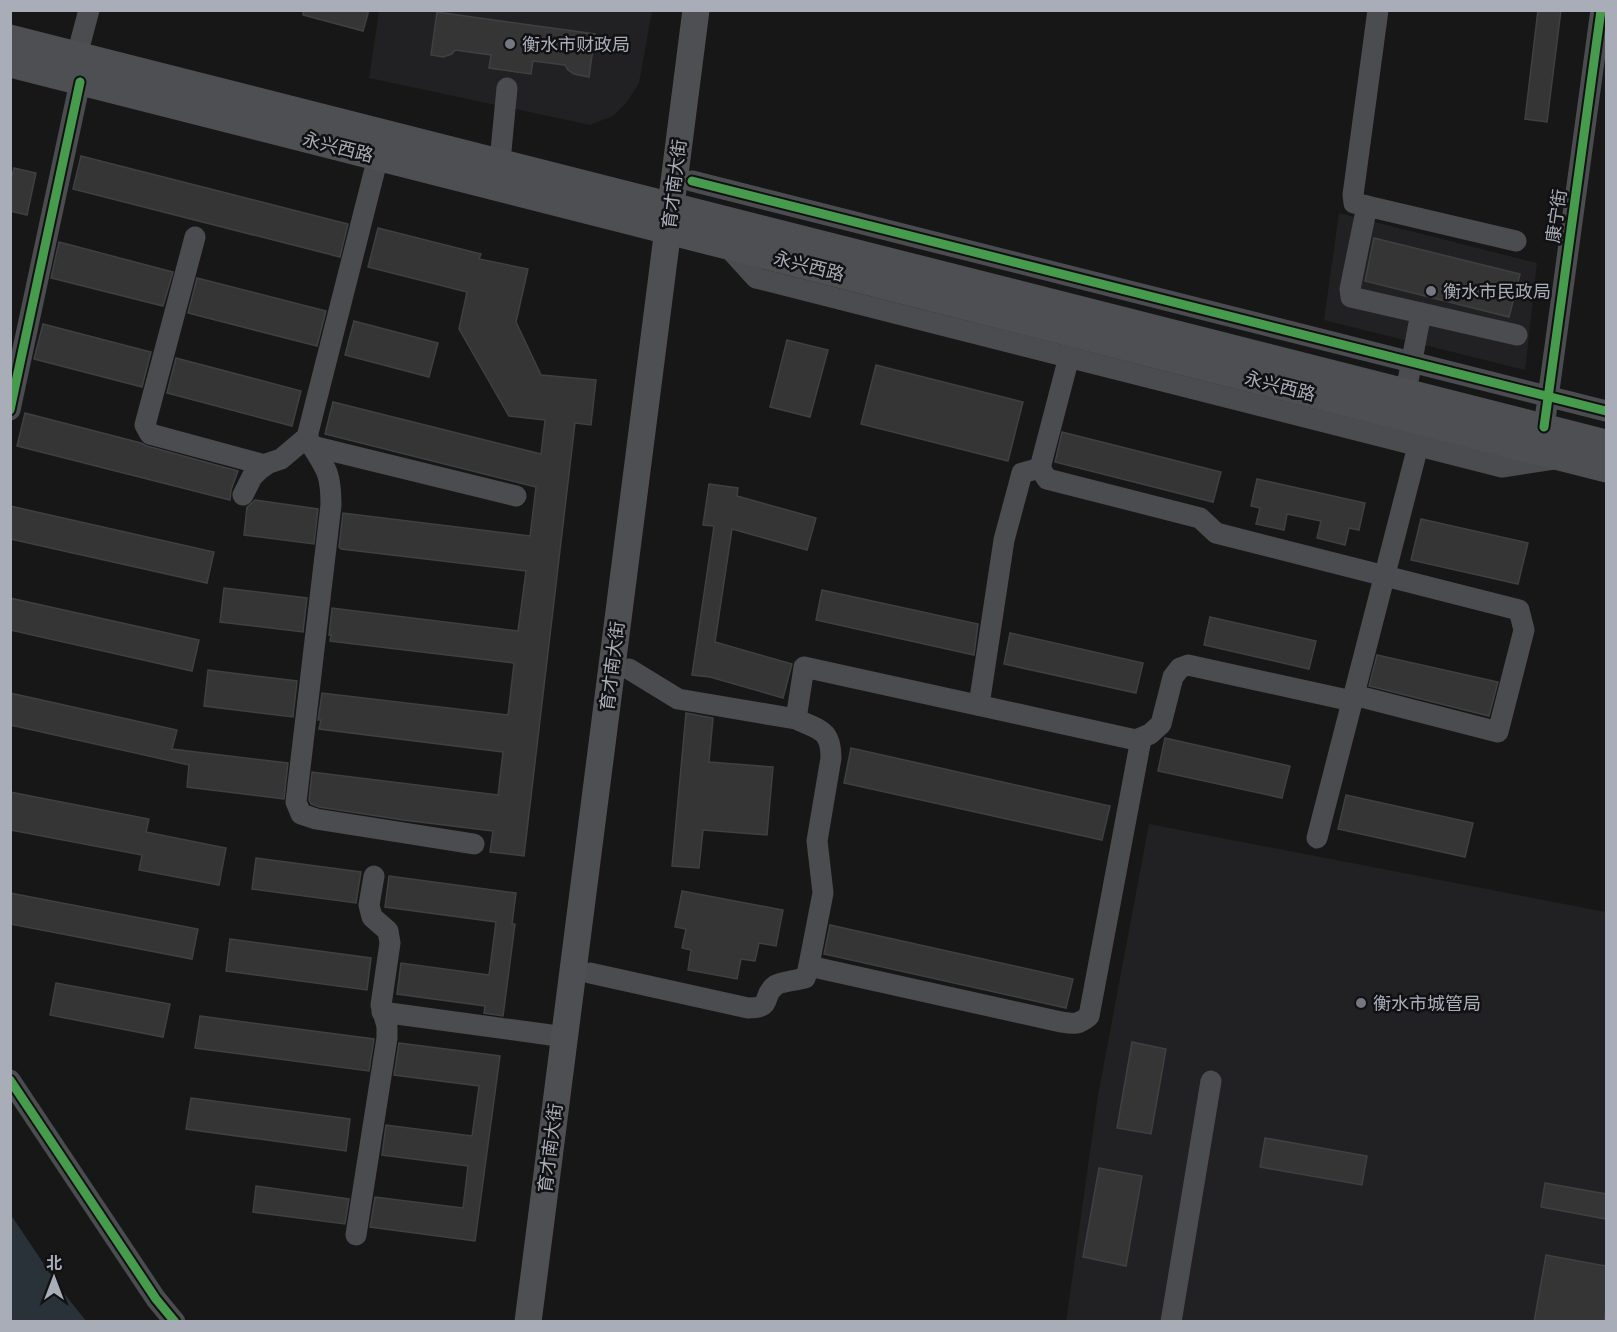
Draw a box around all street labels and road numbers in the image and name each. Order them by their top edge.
street label: 永兴西路 [301,128,375,166]
street label: 育才南大街 [658,138,690,230]
street label: 康宁街 [1542,188,1570,244]
street label: 永兴西路 [772,247,846,285]
street label: 永兴西路 [1243,367,1317,405]
street label: 育才南大街 [596,620,628,712]
street label: 育才南大街 [534,1102,566,1194]

